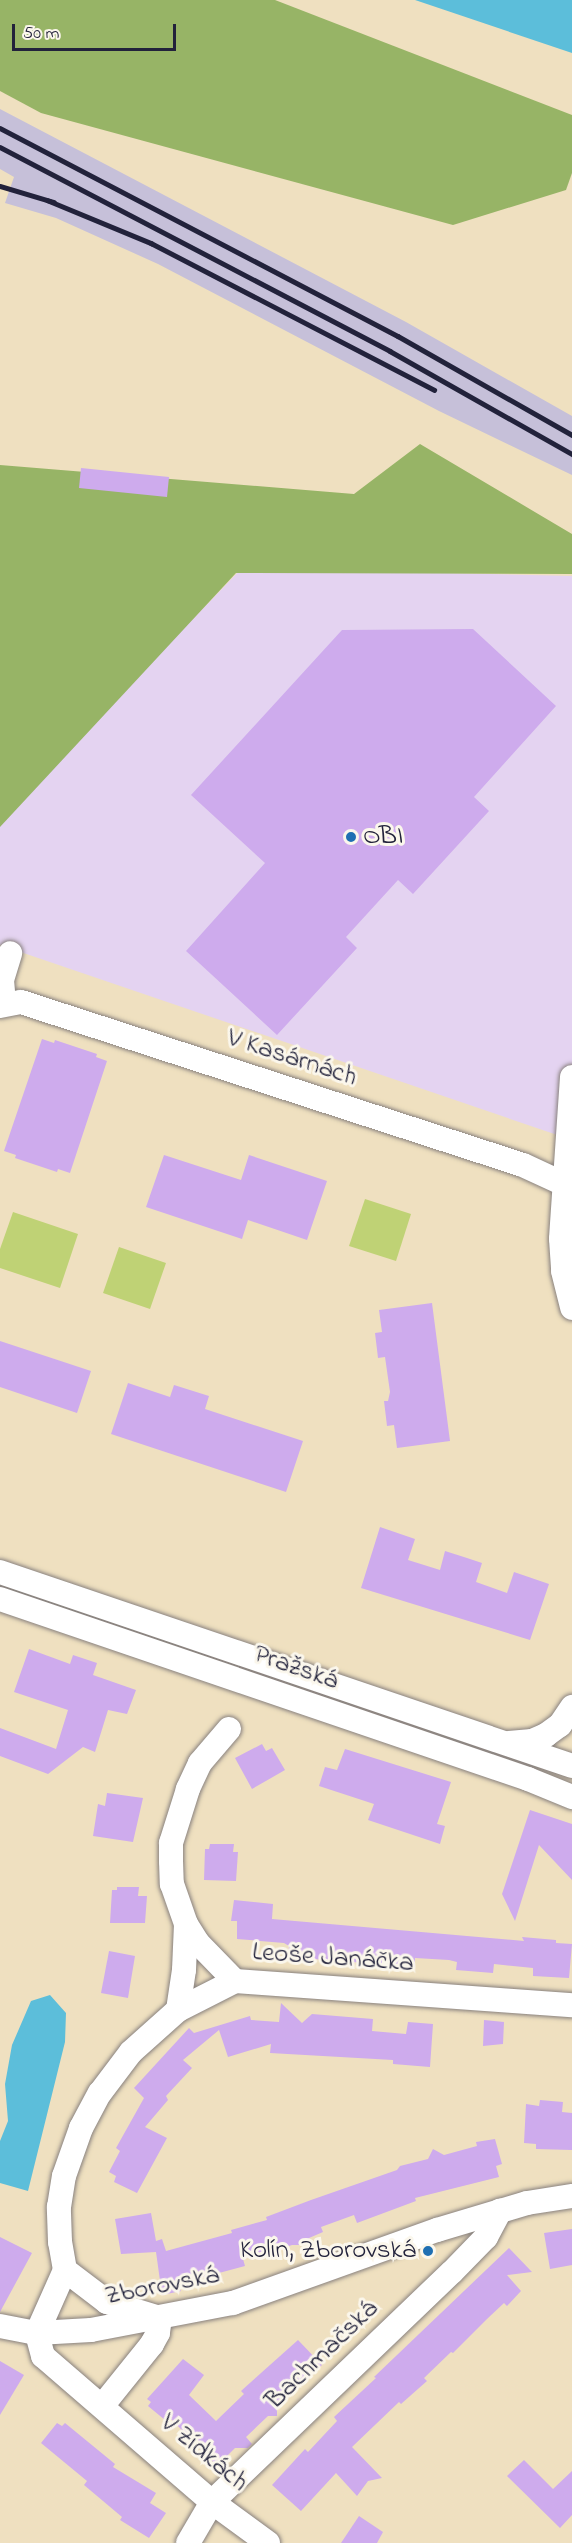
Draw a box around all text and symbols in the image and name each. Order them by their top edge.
scale bar [15,12,178,50]
text: 50 m [23,21,60,47]
place label: OBI [363,821,403,853]
marker: OBI [344,830,358,844]
street label: V Kasárnách [223,1022,361,1094]
street label: Pražská [249,1638,343,1698]
street label: Leoše Janáčka [251,1936,415,1980]
place label: Kolín, Zborovská [240,2235,416,2267]
marker: Kolín, Zborovská [421,2244,435,2258]
street label: Zborovská [102,2259,222,2313]
street label: Bachmačská [259,2293,385,2417]
street label: V Zídkách [153,2407,255,2499]

